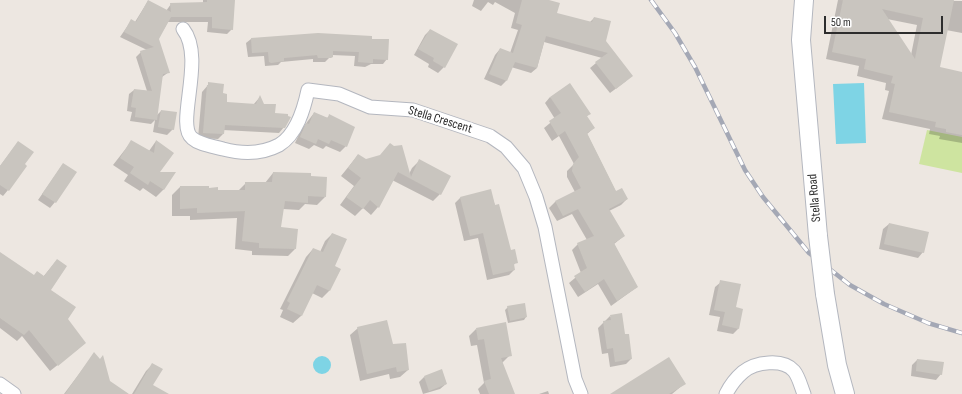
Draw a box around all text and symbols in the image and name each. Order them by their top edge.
scale bar [826,8,945,34]
text: 50 m [831,15,851,30]
street label: Stella Crescent [406,103,474,137]
street label: Stella Road [805,173,825,223]

